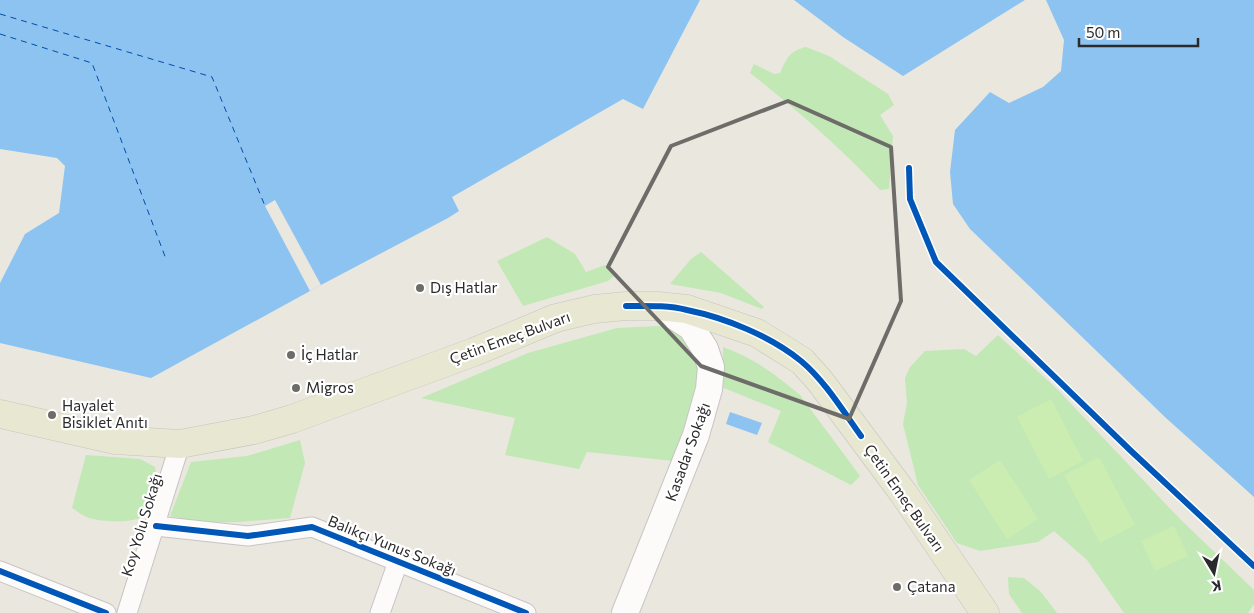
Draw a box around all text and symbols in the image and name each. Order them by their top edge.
scale bar [1079,15,1198,47]
text: 50 m [1086,23,1120,41]
place label: Dış Hatlar [430,278,498,296]
marker: Dış Hatlar [414,282,426,294]
street label: Çetin Emeç Bulvarı [447,307,572,367]
place label: İç Hatlar [301,345,358,363]
marker: İç Hatlar [285,349,297,361]
place label: Migros [306,378,354,396]
marker: Migros [290,382,302,394]
place label: Hayalet Bisiklet Anıtı [62,396,148,431]
street label: Kasadar Sokağı [661,400,713,503]
marker: Hayalet Bisiklet Anıtı [46,409,58,421]
street label: Çetin Emeç Bulvarı [861,440,949,555]
street label: Koy Yolu Sokağı [117,471,165,579]
street label: Balıkçı Yunus Sokağı [326,511,459,579]
north arrow [1189,548,1239,598]
place label: Çatana [907,577,956,595]
text: K [1210,577,1223,596]
marker: Çatana [891,581,903,593]

